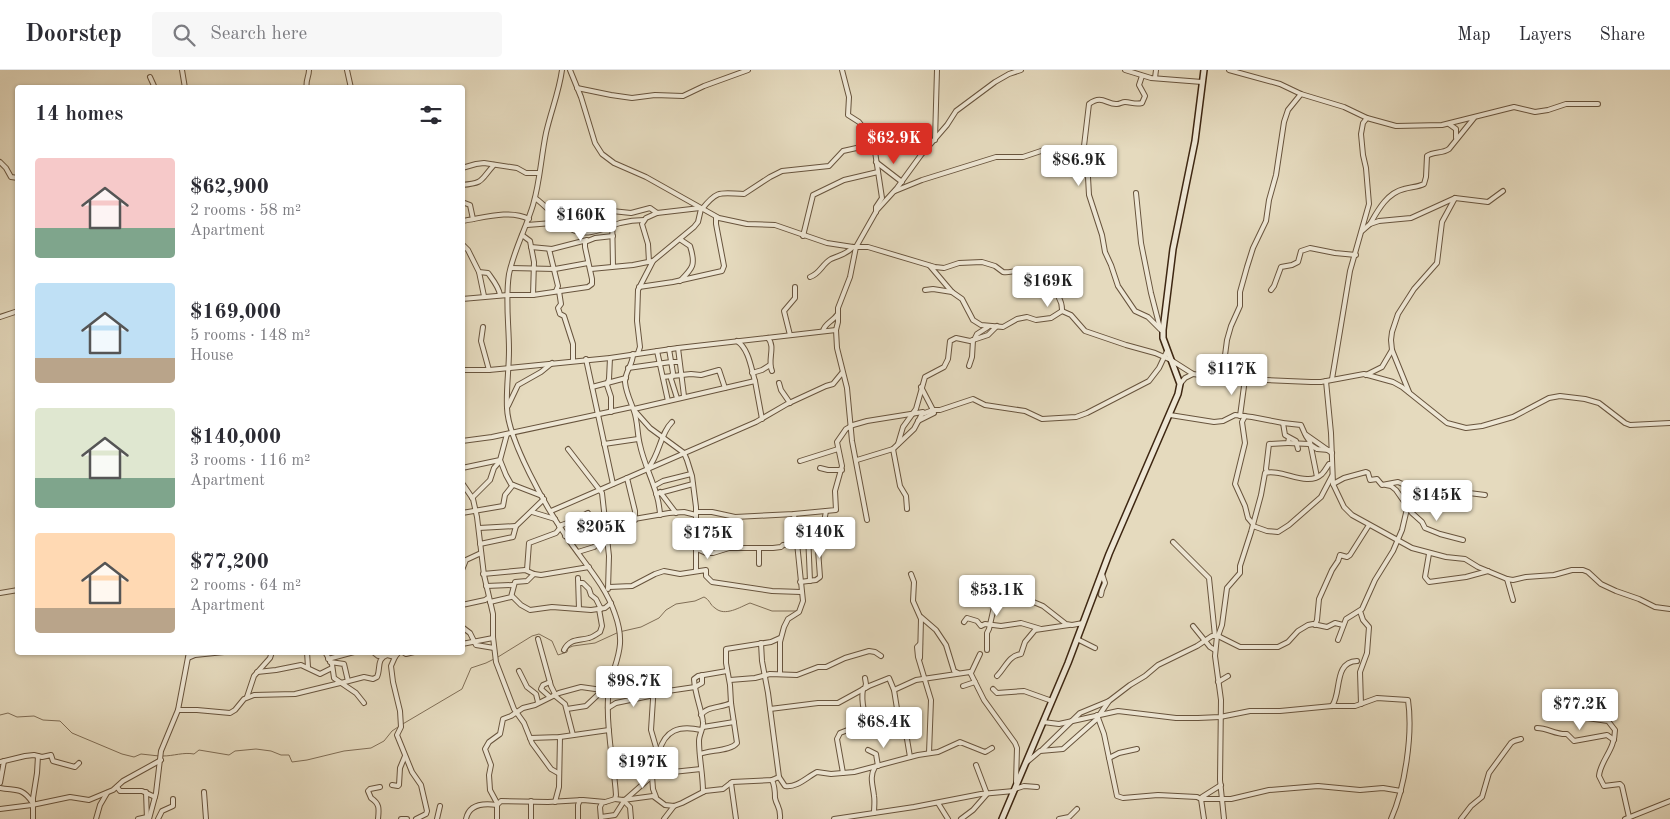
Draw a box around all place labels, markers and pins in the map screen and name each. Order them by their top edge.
pin: $62.9K [853,122,935,165]
pin: $86.9K [1038,144,1120,187]
pin: $160K [546,200,616,242]
pin: $169K [1013,266,1083,308]
pin: $117K [1197,354,1267,396]
pin: $145K [1402,480,1472,522]
pin: $205K [566,512,636,554]
pin: $140K [785,516,855,559]
pin: $175K [673,518,743,560]
pin: $53.1K [956,574,1038,617]
pin: $98.7K [593,666,675,708]
pin: $77.2K [1539,688,1621,731]
pin: $68.4K [843,706,925,749]
pin: $197K [608,746,678,789]

